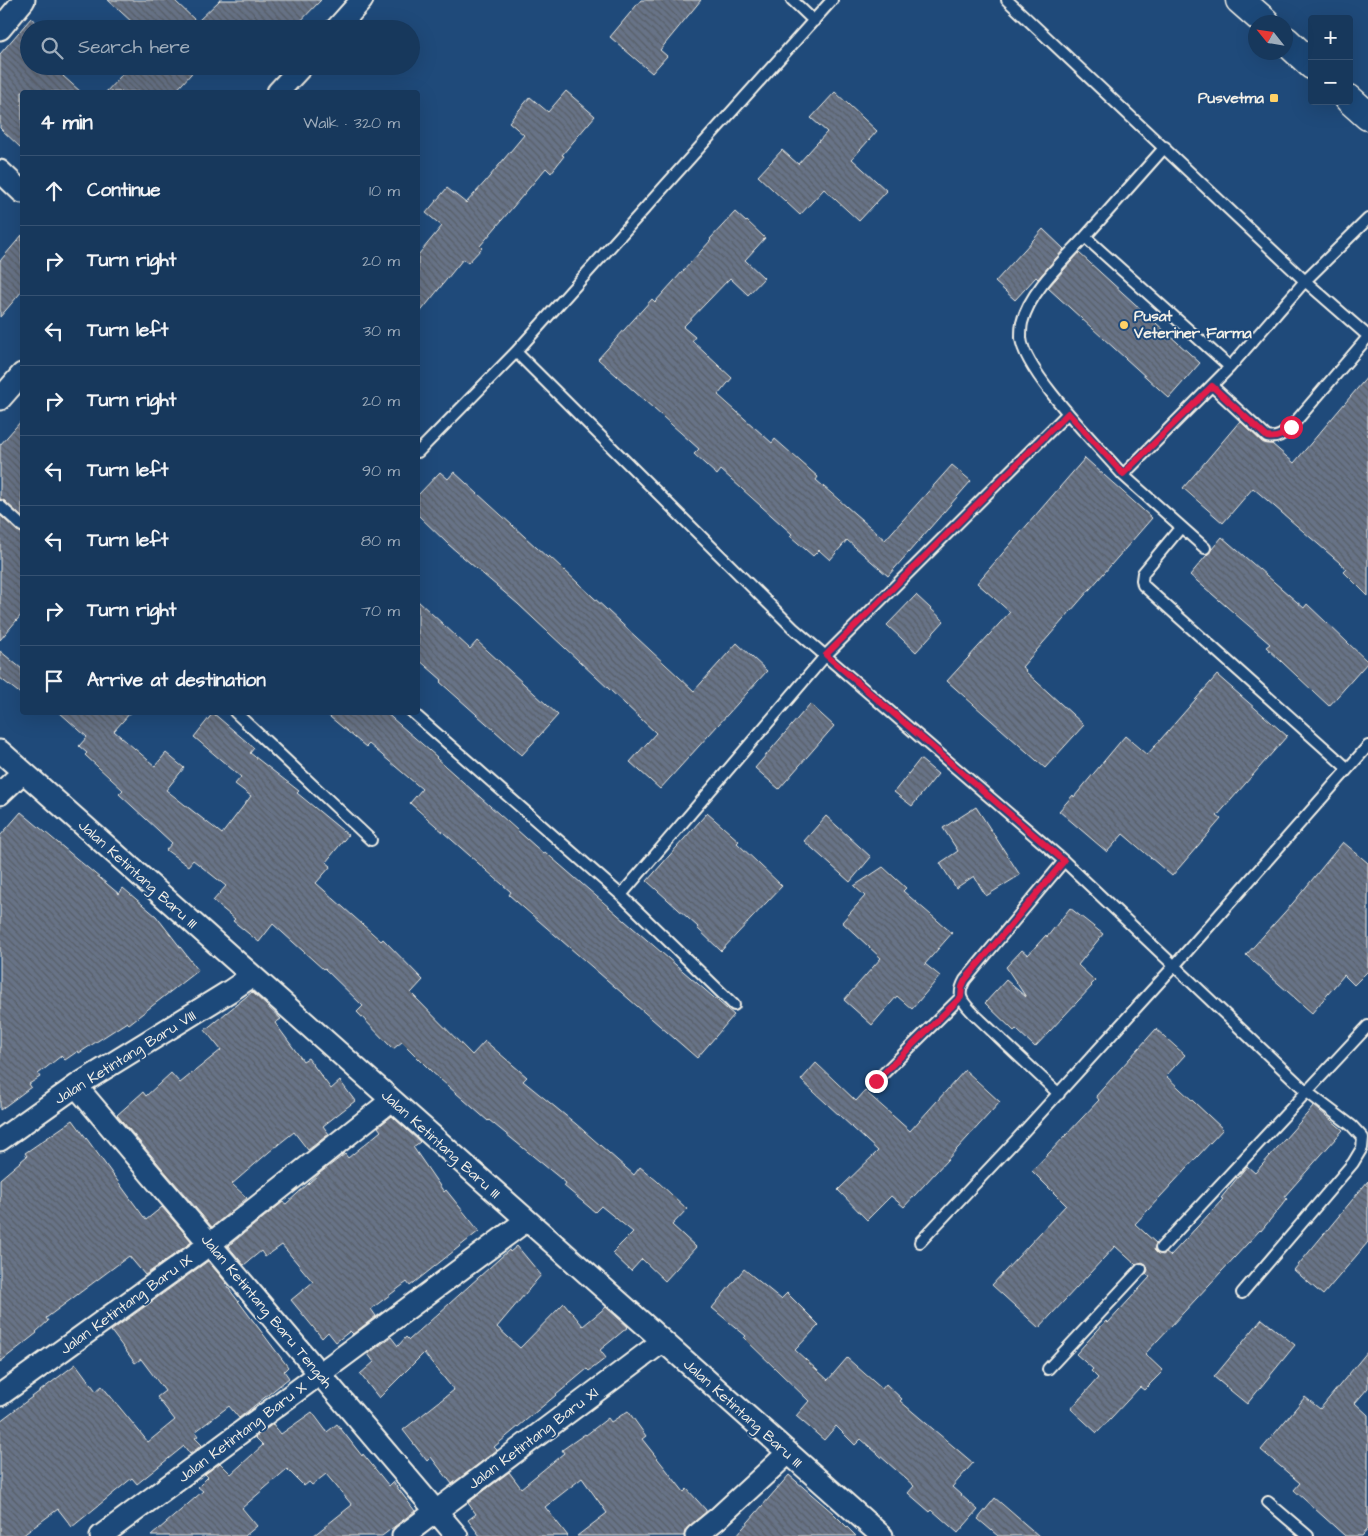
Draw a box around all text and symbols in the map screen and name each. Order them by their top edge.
north arrow [1248,15,1293,60]
map controls [1308,15,1353,105]
button: + [1308,15,1353,60]
search box [20,20,420,75]
icon: search [38,34,66,62]
text: Search here [78,34,190,61]
button: − [1308,60,1353,105]
place label: Pusvetma [1198,88,1264,109]
marker: Pusvetma [1268,92,1280,104]
text: 4 min [40,108,93,137]
text: Walk · 320 m [303,112,400,134]
icon: ahead [40,177,68,205]
text: Continue [87,177,161,204]
text: 10 m [369,180,400,202]
icon: right [40,247,68,275]
text: Turn right [87,247,176,274]
text: 20 m [362,250,400,272]
place label: Pusat Veteriner Farma [1133,306,1252,344]
icon: left [40,317,68,345]
text: Turn left [87,317,168,344]
marker: Pusat Veteriner Farma [1118,319,1130,331]
text: 30 m [363,320,400,342]
icon: right [40,387,68,415]
text: Turn right [87,387,176,414]
text: 20 m [362,390,400,412]
route start [1280,416,1303,439]
icon: left [40,457,68,485]
text: Turn left [87,457,168,484]
text: 90 m [362,460,400,482]
icon: left [40,527,68,555]
text: Turn left [87,527,168,554]
text: 80 m [361,530,400,552]
icon: right [40,597,68,625]
text: Turn right [87,597,176,624]
text: 70 m [361,600,400,622]
icon: arrive [40,667,68,695]
text: Arrive at destination [87,667,266,694]
street label: Jalan Ketintang Baru III [73,815,202,934]
street label: Jalan Ketintang Baru VIII [50,1005,201,1110]
route end [865,1070,888,1093]
street label: Jalan Ketintang Baru III [376,1085,505,1204]
street label: Jalan Ketintang Baru Tengah [195,1230,338,1394]
street label: Jalan Ketintang Baru IX [56,1249,197,1360]
street label: Jalan Ketintang Baru III [678,1354,807,1473]
street label: Jalan Ketintang Baru X [174,1377,312,1489]
street label: Jalan Ketintang Baru XI [464,1382,604,1495]

